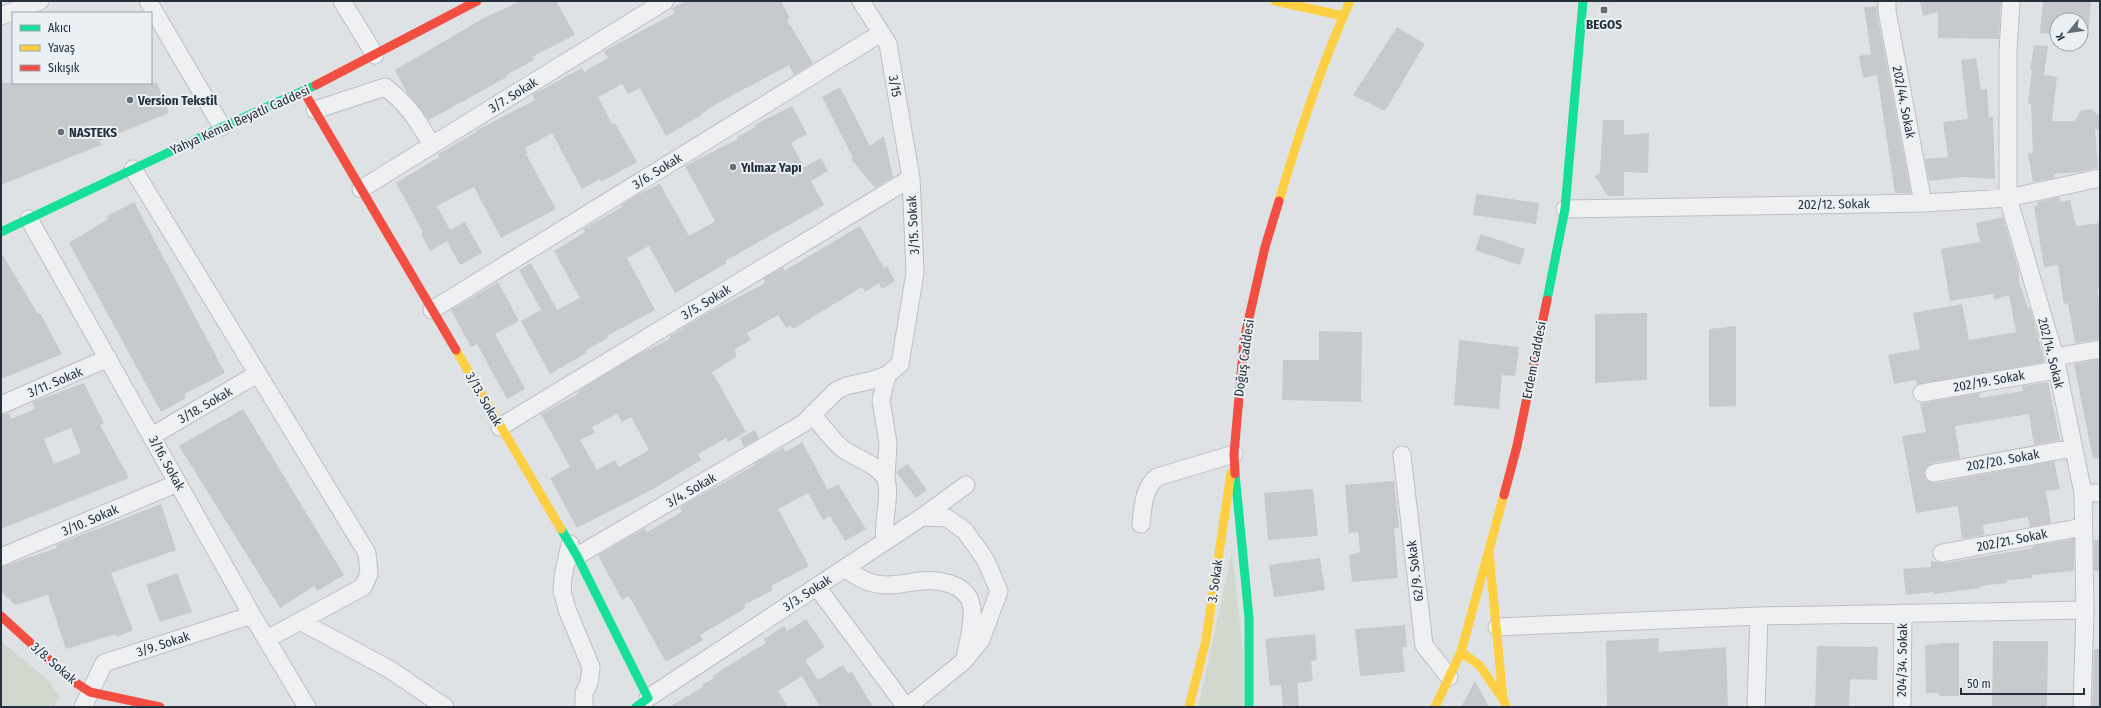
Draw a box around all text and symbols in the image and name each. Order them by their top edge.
marker: BEGOS [1599,5,1609,15]
legend [12,12,152,84]
north arrow [2049,12,2089,52]
place label: BEGOS [1586,17,1622,32]
text: Akıcı [48,21,71,35]
text: K [2053,30,2068,43]
text: Yavaş [48,41,75,55]
text: Sıkışık [48,61,80,75]
street label: 202/44. Sokak [1890,64,1919,140]
street label: 3/7. Sokak [486,74,541,116]
street label: 3/15 [886,74,904,98]
street label: Yahya Kemal Beyatlı Caddesi [168,82,312,158]
place label: Version Tekstil [137,93,218,108]
marker: Version Tekstil [125,95,135,105]
place label: NASTEKS [69,125,117,140]
marker: NASTEKS [56,127,66,137]
street label: 3/6. Sokak [630,150,685,192]
place label: Yılmaz Yapı [740,160,802,175]
marker: Yılmaz Yapı [728,162,738,172]
street label: 3/15. Sokak [904,194,922,255]
street label: 202/12. Sokak [1798,196,1871,212]
street label: 3/5. Sokak [679,281,734,323]
street label: 202/14. Sokak [2035,316,2067,391]
street label: Doğuş Caddesi [1231,318,1257,398]
street label: Erdem Caddesi [1519,320,1549,400]
street label: 3/11. Sokak [25,363,86,400]
street label: 202/19. Sokak [1952,367,2027,395]
street label: 3/13. Sokak [463,370,506,429]
street label: 3/18. Sokak [175,383,235,426]
street label: 3/16. Sokak [146,433,189,494]
street label: 202/20. Sokak [1965,446,2041,474]
street label: 3/4. Sokak [664,469,719,510]
street label: 3/10. Sokak [59,501,121,539]
street label: 202/21. Sokak [1975,526,2049,554]
street label: 62/9. Sokak [1404,539,1426,602]
street label: 3. Sokak [1205,558,1226,603]
street label: 3/3. Sokak [780,571,835,614]
street label: 204/34. Sokak [1894,622,1910,697]
street label: 3/9. Sokak [135,628,192,660]
street label: 3/8. Sokak [28,639,80,687]
scale bar [1961,670,2084,696]
text: 50 m [1967,677,1991,691]

